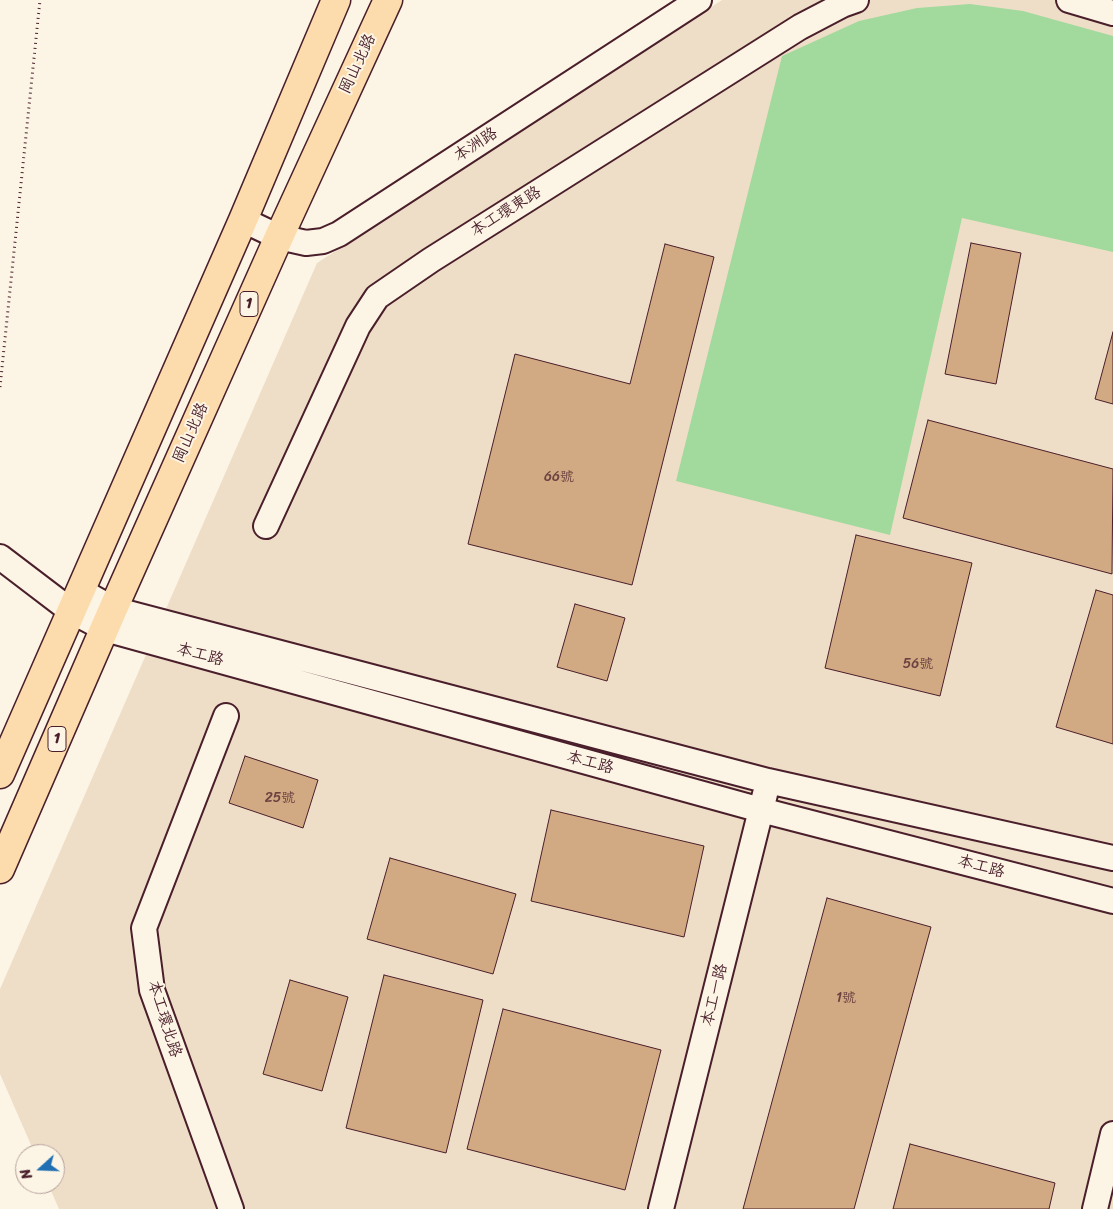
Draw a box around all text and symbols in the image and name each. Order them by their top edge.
street label: 岡山北路 [336,31,380,97]
street label: 本洲路 [451,124,501,166]
street label: 本工環東路 [467,183,545,241]
road number: 1 [240,292,258,316]
street label: 岡山北路 [169,400,213,466]
house number: 66號 [544,469,574,485]
street label: 本工路 [174,640,226,670]
house number: 56號 [903,656,933,672]
road number: 1 [48,726,66,752]
street label: 本工路 [564,748,616,778]
house number: 25號 [265,790,295,806]
street label: 本工路 [955,852,1007,882]
street label: 本工一路 [698,962,732,1028]
street label: 本工環北路 [143,978,185,1060]
house number: 1號 [836,990,856,1006]
north arrow [15,1144,65,1194]
text: N [13,1165,40,1183]

